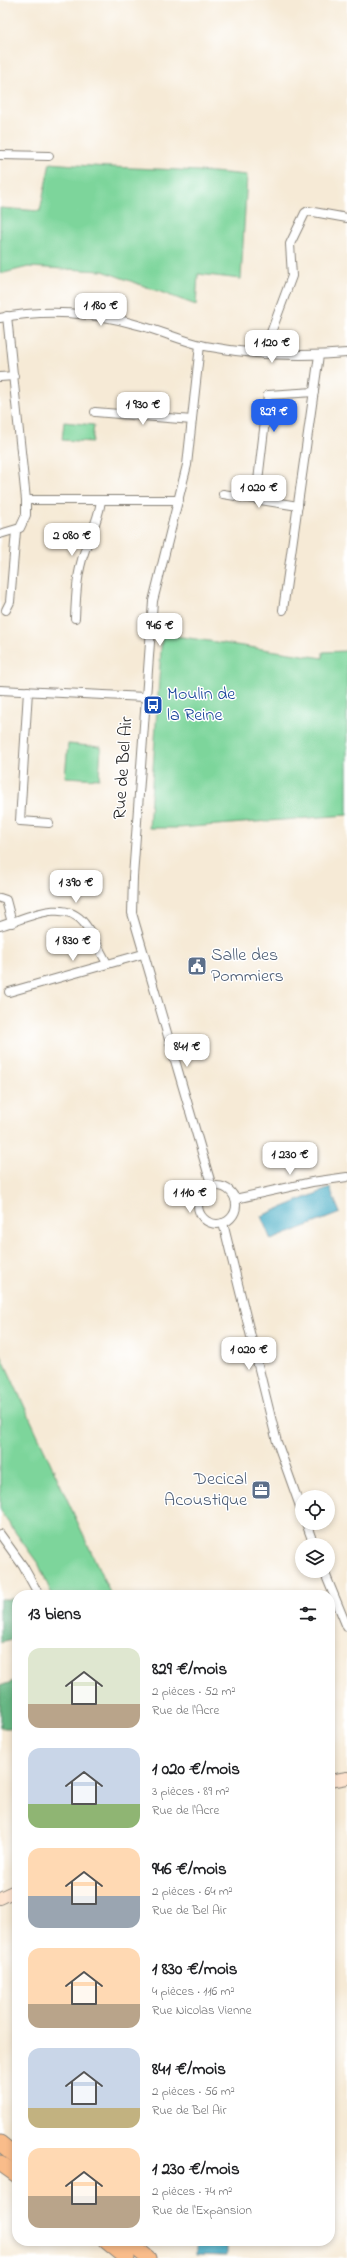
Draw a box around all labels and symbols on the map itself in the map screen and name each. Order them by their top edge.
pin: 1 180 € [64,293,138,327]
pin: 1 120 € [235,330,309,364]
pin: 1 930 € [106,392,180,426]
pin: 829 € [246,399,302,433]
pin: 1 020 € [222,475,296,509]
pin: 2 080 € [35,523,109,557]
pin: 946 € [132,613,188,647]
place label: Moulin de la Reine [167,682,236,729]
bus stop icon: Moulin de la Reine [142,694,164,716]
street label: Rue de Bel Air [107,715,141,820]
pin: 1 390 € [39,870,113,904]
pin: 1 830 € [36,928,110,962]
place label: Salle des Pommiers [211,943,284,990]
public building icon: Salle des Pommiers [186,955,208,977]
pin: 841 € [159,1034,215,1068]
pin: 1 230 € [253,1142,327,1176]
pin: 1 110 € [153,1180,227,1214]
pin: 1 020 € [212,1337,286,1371]
place label: Decical Acoustique [164,1467,248,1514]
office icon: Decical Acoustique [250,1479,272,1501]

